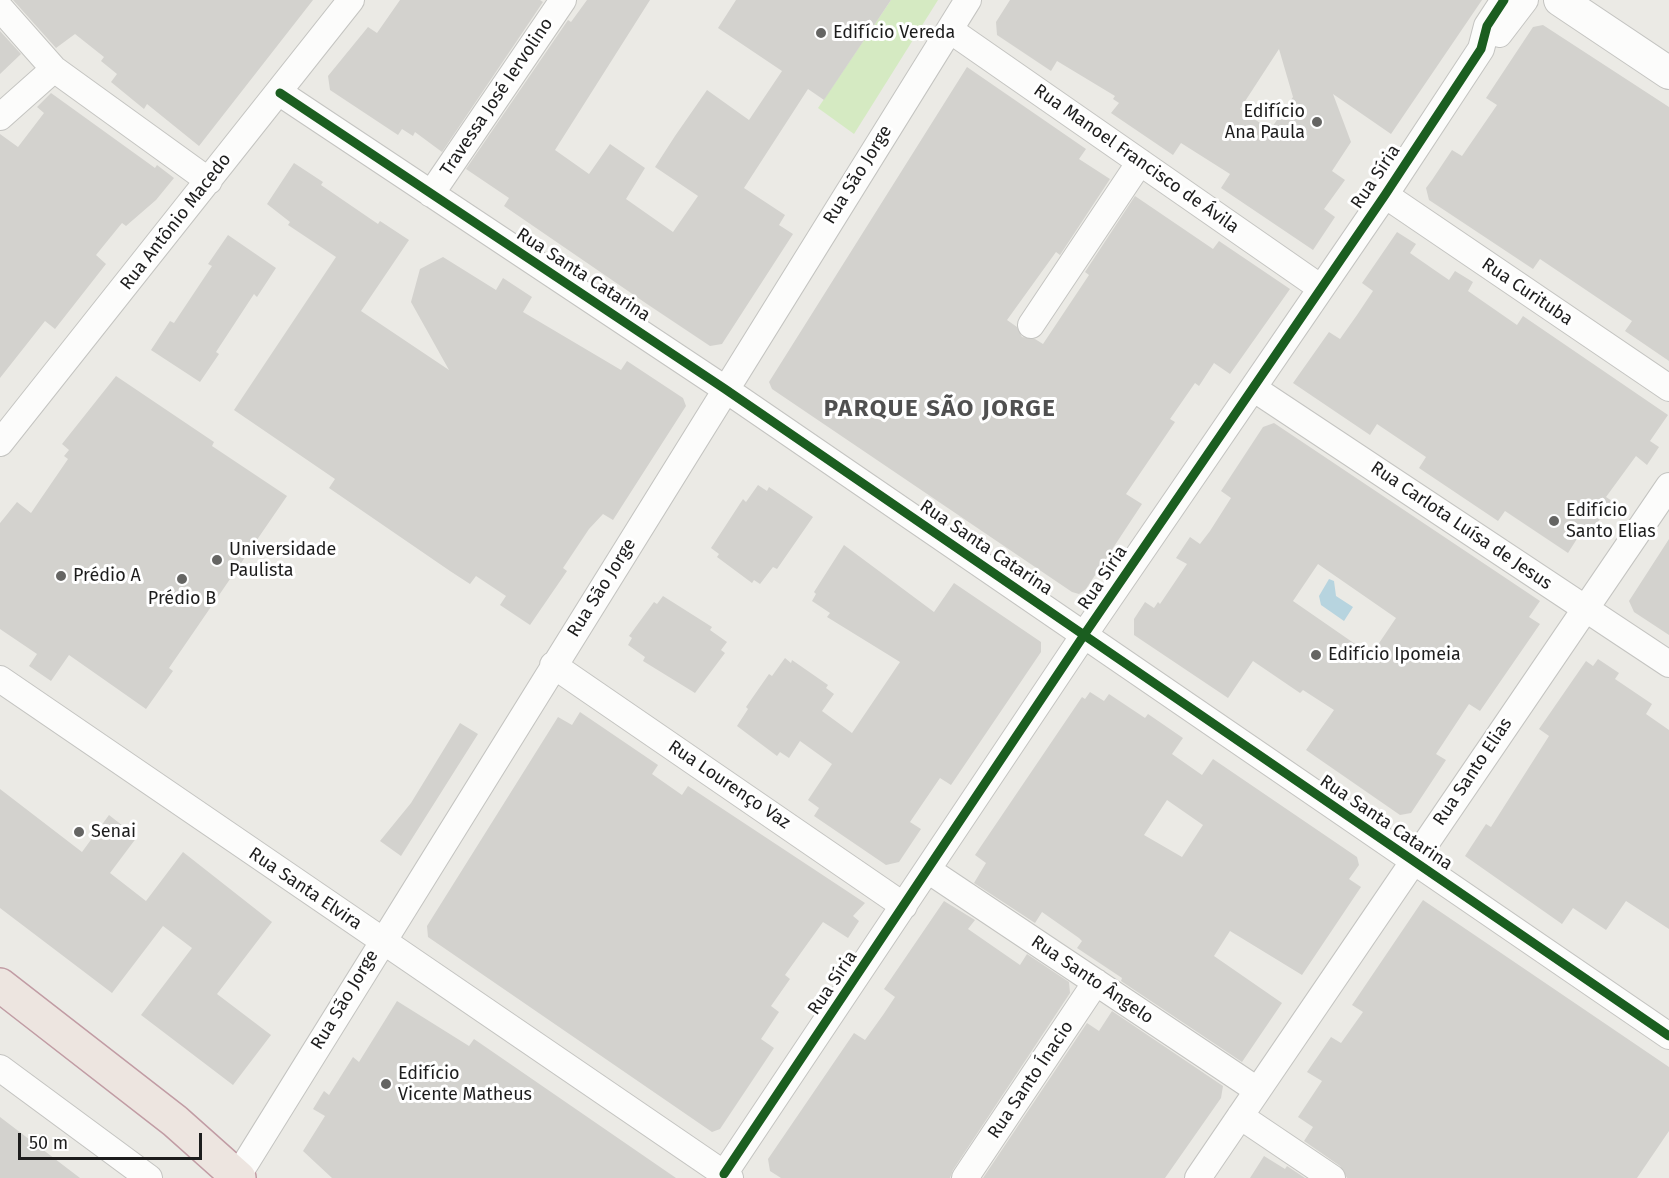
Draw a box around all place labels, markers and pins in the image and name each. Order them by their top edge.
place label: Edifício Vereda [833,22,955,44]
marker: Edifício Vereda [814,26,828,40]
place label: Edifício Ana Paula [1225,101,1305,144]
marker: Edifício Ana Paula [1310,115,1324,129]
place label: Edifício Santo Elias [1566,500,1656,542]
marker: Edifício Santo Elias [1547,514,1561,528]
place label: Universidade Paulista [229,539,336,582]
marker: Universidade Paulista [210,553,224,567]
place label: Prédio A [73,565,141,587]
marker: Prédio A [54,569,68,583]
marker: Prédio B [175,572,189,586]
place label: Prédio B [148,588,216,610]
place label: Edifício Ipomeia [1328,644,1461,666]
marker: Edifício Ipomeia [1309,648,1323,662]
place label: Senai [91,821,136,843]
marker: Senai [72,825,86,839]
place label: Edifício Vicente Matheus [398,1063,532,1106]
marker: Edifício Vicente Matheus [379,1077,393,1091]

